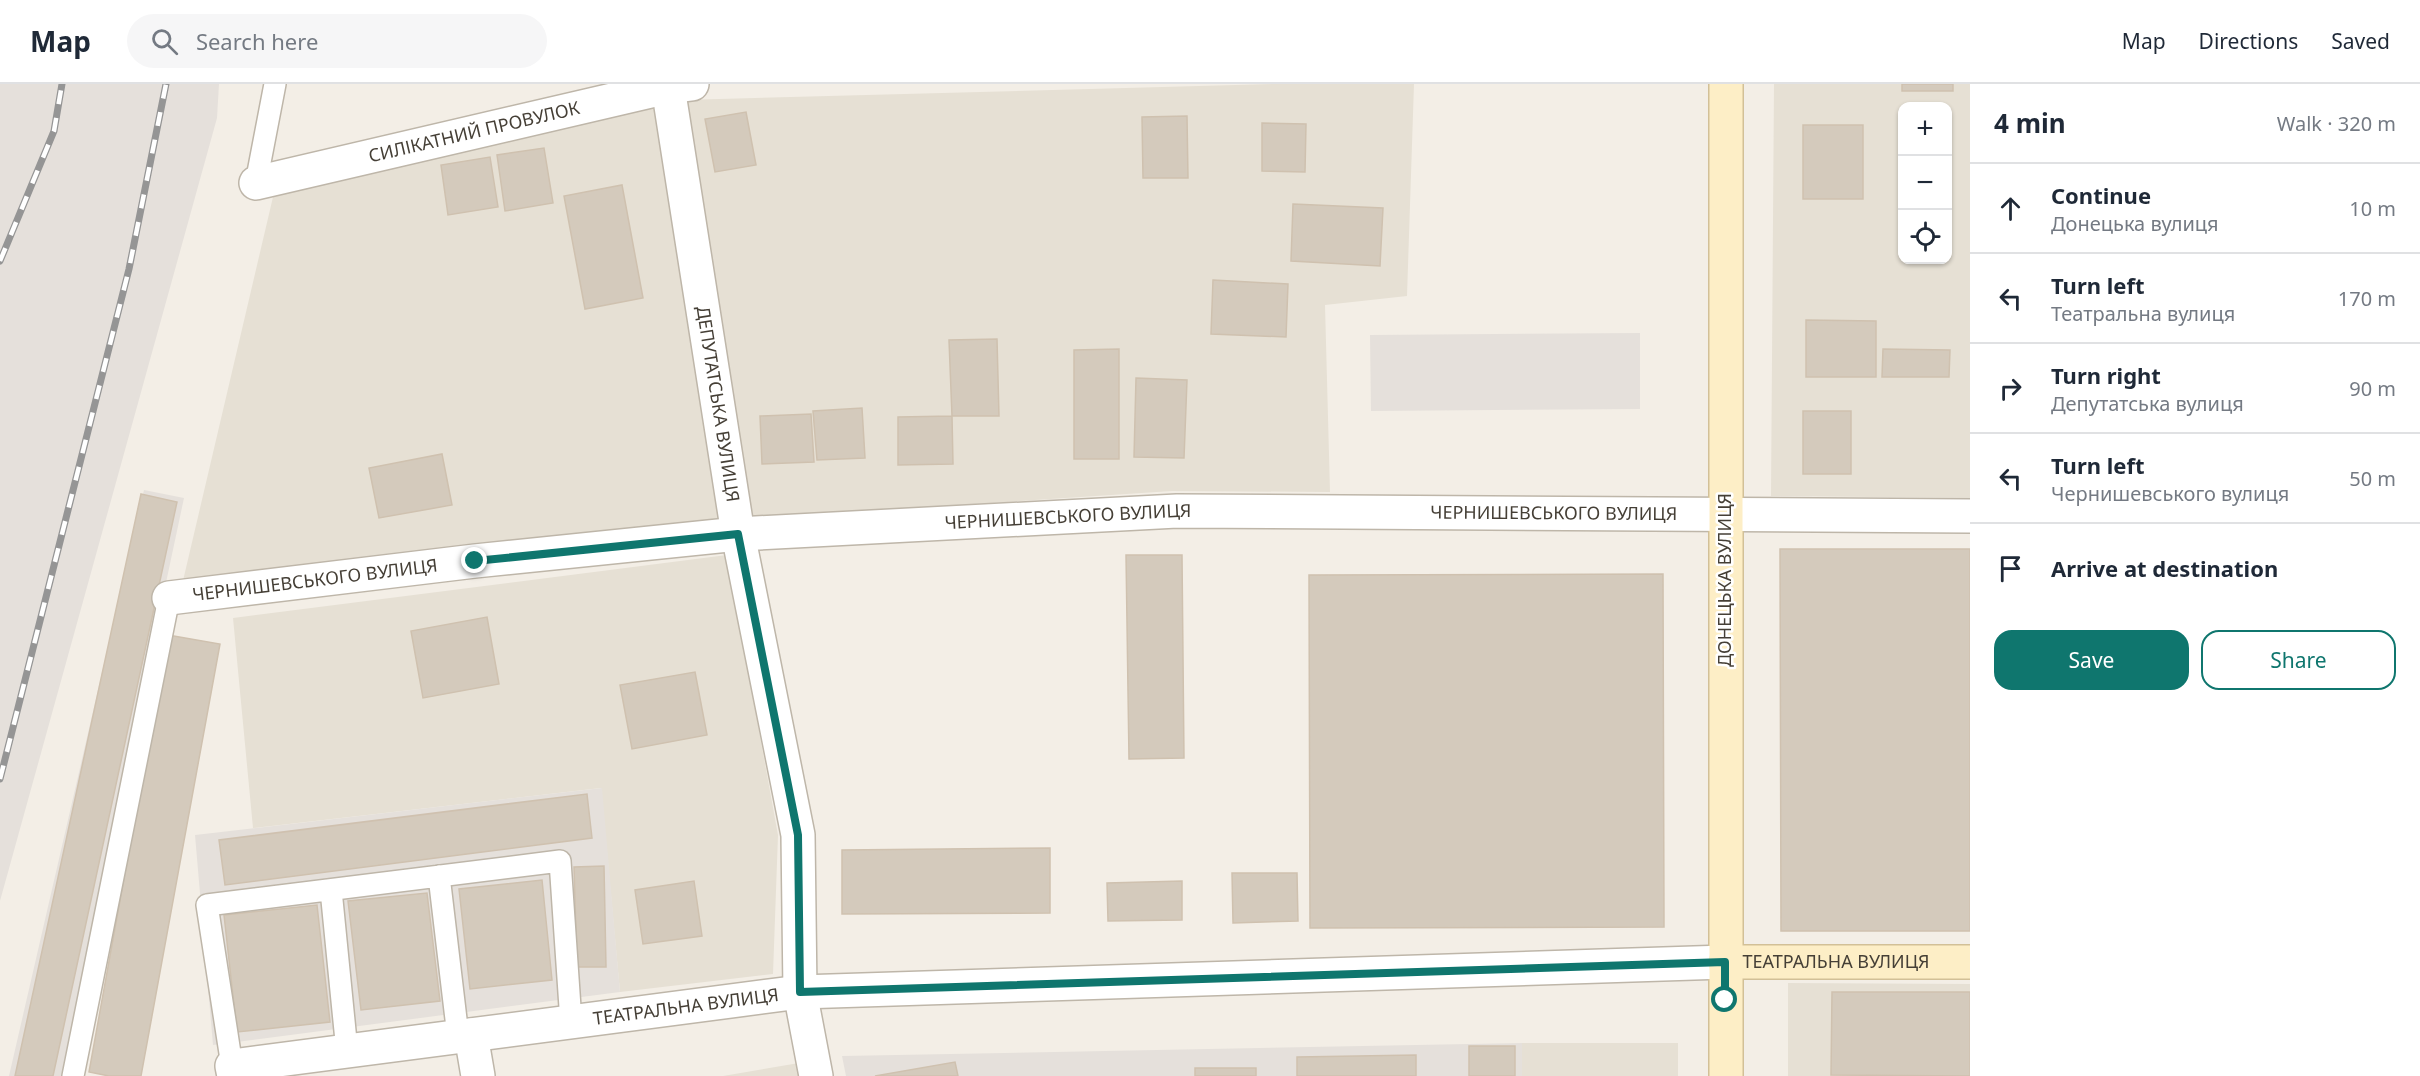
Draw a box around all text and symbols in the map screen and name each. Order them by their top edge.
search box [127,14,547,68]
text: Map [30,22,91,60]
icon: search [148,25,181,58]
text: Search here [196,26,318,56]
text: Map [2122,27,2166,55]
text: Directions [2199,27,2298,55]
text: Saved [2331,27,2390,55]
street label: СИЛІКАТНИЙ ПРОВУЛОК [366,95,583,167]
map controls [1898,102,1952,264]
button: + [1898,102,1952,156]
text: 4 min [1994,105,2066,141]
text: Walk · 320 m [2277,110,2396,137]
button: − [1898,156,1952,210]
text: Continue [2051,180,2151,210]
icon: ahead [1994,192,2027,225]
text: 10 m [2349,195,2396,222]
button: locate [1898,210,1952,264]
text: Донецька вулиця [2051,210,2219,237]
text: Turn left [2051,270,2145,300]
icon: left [1994,282,2027,315]
text: 170 m [2338,285,2396,312]
text: Театральна вулиця [2051,300,2235,327]
street label: ДЕПУТАТСЬКА ВУЛИЦЯ [691,304,746,504]
text: Turn right [2051,360,2161,390]
icon: right [1994,372,2027,405]
text: 90 m [2349,375,2396,402]
text: Депутатська вулиця [2051,390,2244,417]
text: Turn left [2051,450,2145,480]
icon: left [1994,462,2027,495]
text: 50 m [2349,465,2396,492]
text: Чернишевського вулиця [2051,480,2289,507]
street label: ДОНЕЦЬКА ВУЛИЦЯ [1712,493,1736,667]
street label: ЧЕРНИШЕВСЬКОГО ВУЛИЦЯ [944,498,1191,534]
street label: ЧЕРНИШЕВСЬКОГО ВУЛИЦЯ [1430,500,1677,525]
route end [461,547,487,573]
icon: arrive [1994,552,2027,585]
street label: ЧЕРНИШЕВСЬКОГО ВУЛИЦЯ [191,553,439,606]
text: Arrive at destination [2051,553,2278,583]
button: Save [1994,630,2189,690]
button: Share [2201,630,2396,690]
street label: ТЕАТРАЛЬНА ВУЛИЦЯ [1743,949,1930,973]
street label: ТЕАТРАЛЬНА ВУЛИЦЯ [592,982,780,1030]
route start [1711,986,1737,1012]

